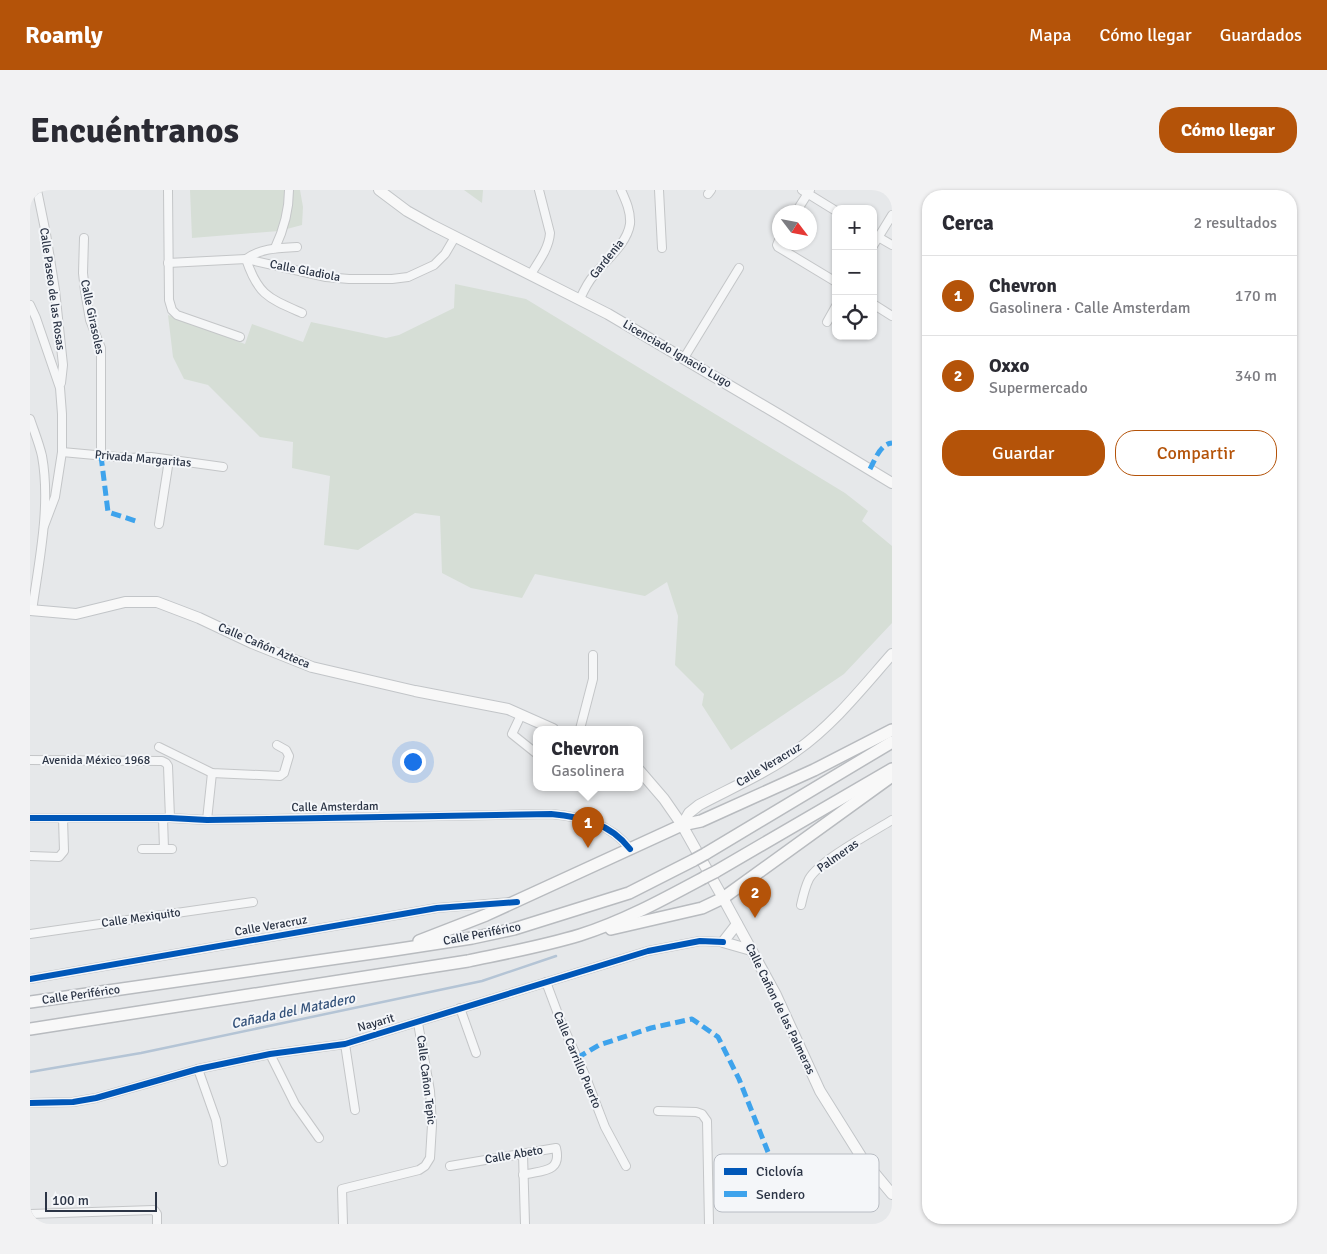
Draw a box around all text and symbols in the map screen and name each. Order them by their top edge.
text: Roamly [25,20,103,50]
text: Mapa [1029,24,1071,46]
text: Cómo llegar [1099,24,1192,46]
text: Guardados [1220,24,1302,46]
button: Cómo llegar [1159,107,1297,153]
text: Encuéntranos [30,109,239,152]
north arrow [772,205,817,250]
map controls [832,205,877,340]
button: + [832,205,877,250]
text: Cerca [942,210,994,236]
text: 2 resultados [1194,213,1277,233]
street label: Calle Paseo de las Rosas [36,227,68,351]
street label: Gardenia [587,236,627,282]
button: − [832,250,877,295]
street label: Calle Gladiola [269,257,341,285]
text: Chevron [989,274,1057,298]
street label: Calle Girasoles [77,278,107,356]
text: 1 [954,286,962,306]
text: 170 m [1235,286,1277,306]
button: locate [832,295,877,340]
text: Gasolinera · Calle Amsterdam [989,298,1191,318]
street label: Licenciado Ignacio Lugo [620,317,734,391]
text: Oxxo [989,354,1029,378]
text: 2 [954,366,962,386]
text: 340 m [1235,366,1277,386]
text: Supermercado [989,378,1088,398]
button: Guardar [942,430,1105,476]
button: Compartir [1115,430,1277,476]
street label: Privada Margaritas [94,447,192,471]
street label: Calle Cañón Azteca [216,620,312,672]
popup [533,726,643,791]
text: Chevron [551,737,619,761]
street label: Calle Veracruz [734,740,804,790]
your location [400,749,426,775]
street label: Avenida México 1968 [42,753,150,768]
text: Gasolinera [551,761,625,781]
street label: Calle Amsterdam [291,799,379,815]
pin: 1 [572,807,604,848]
street label: Palmeras [814,836,862,876]
pin: 2 [739,877,771,918]
street label: Calle Mexiquito [101,905,181,931]
street label: Calle Veracruz [234,912,308,940]
street label: Calle Periférico [442,919,522,949]
street label: Calle Cañon de las Palmeras [742,941,818,1077]
street label: Calle Periférico [41,982,121,1008]
water label: Cañada del Matadero [230,989,357,1032]
street label: Calle Carrillo Puerto [550,1009,604,1111]
street label: Nayarit [356,1011,396,1035]
street label: Calle Cañon Tepic [413,1034,439,1126]
street label: Calle Abeto [484,1143,544,1167]
legend [714,1154,879,1212]
text: Ciclovía [756,1163,803,1180]
text: Sendero [756,1186,805,1203]
scale bar [45,1189,158,1212]
text: 100 m [52,1192,89,1209]

